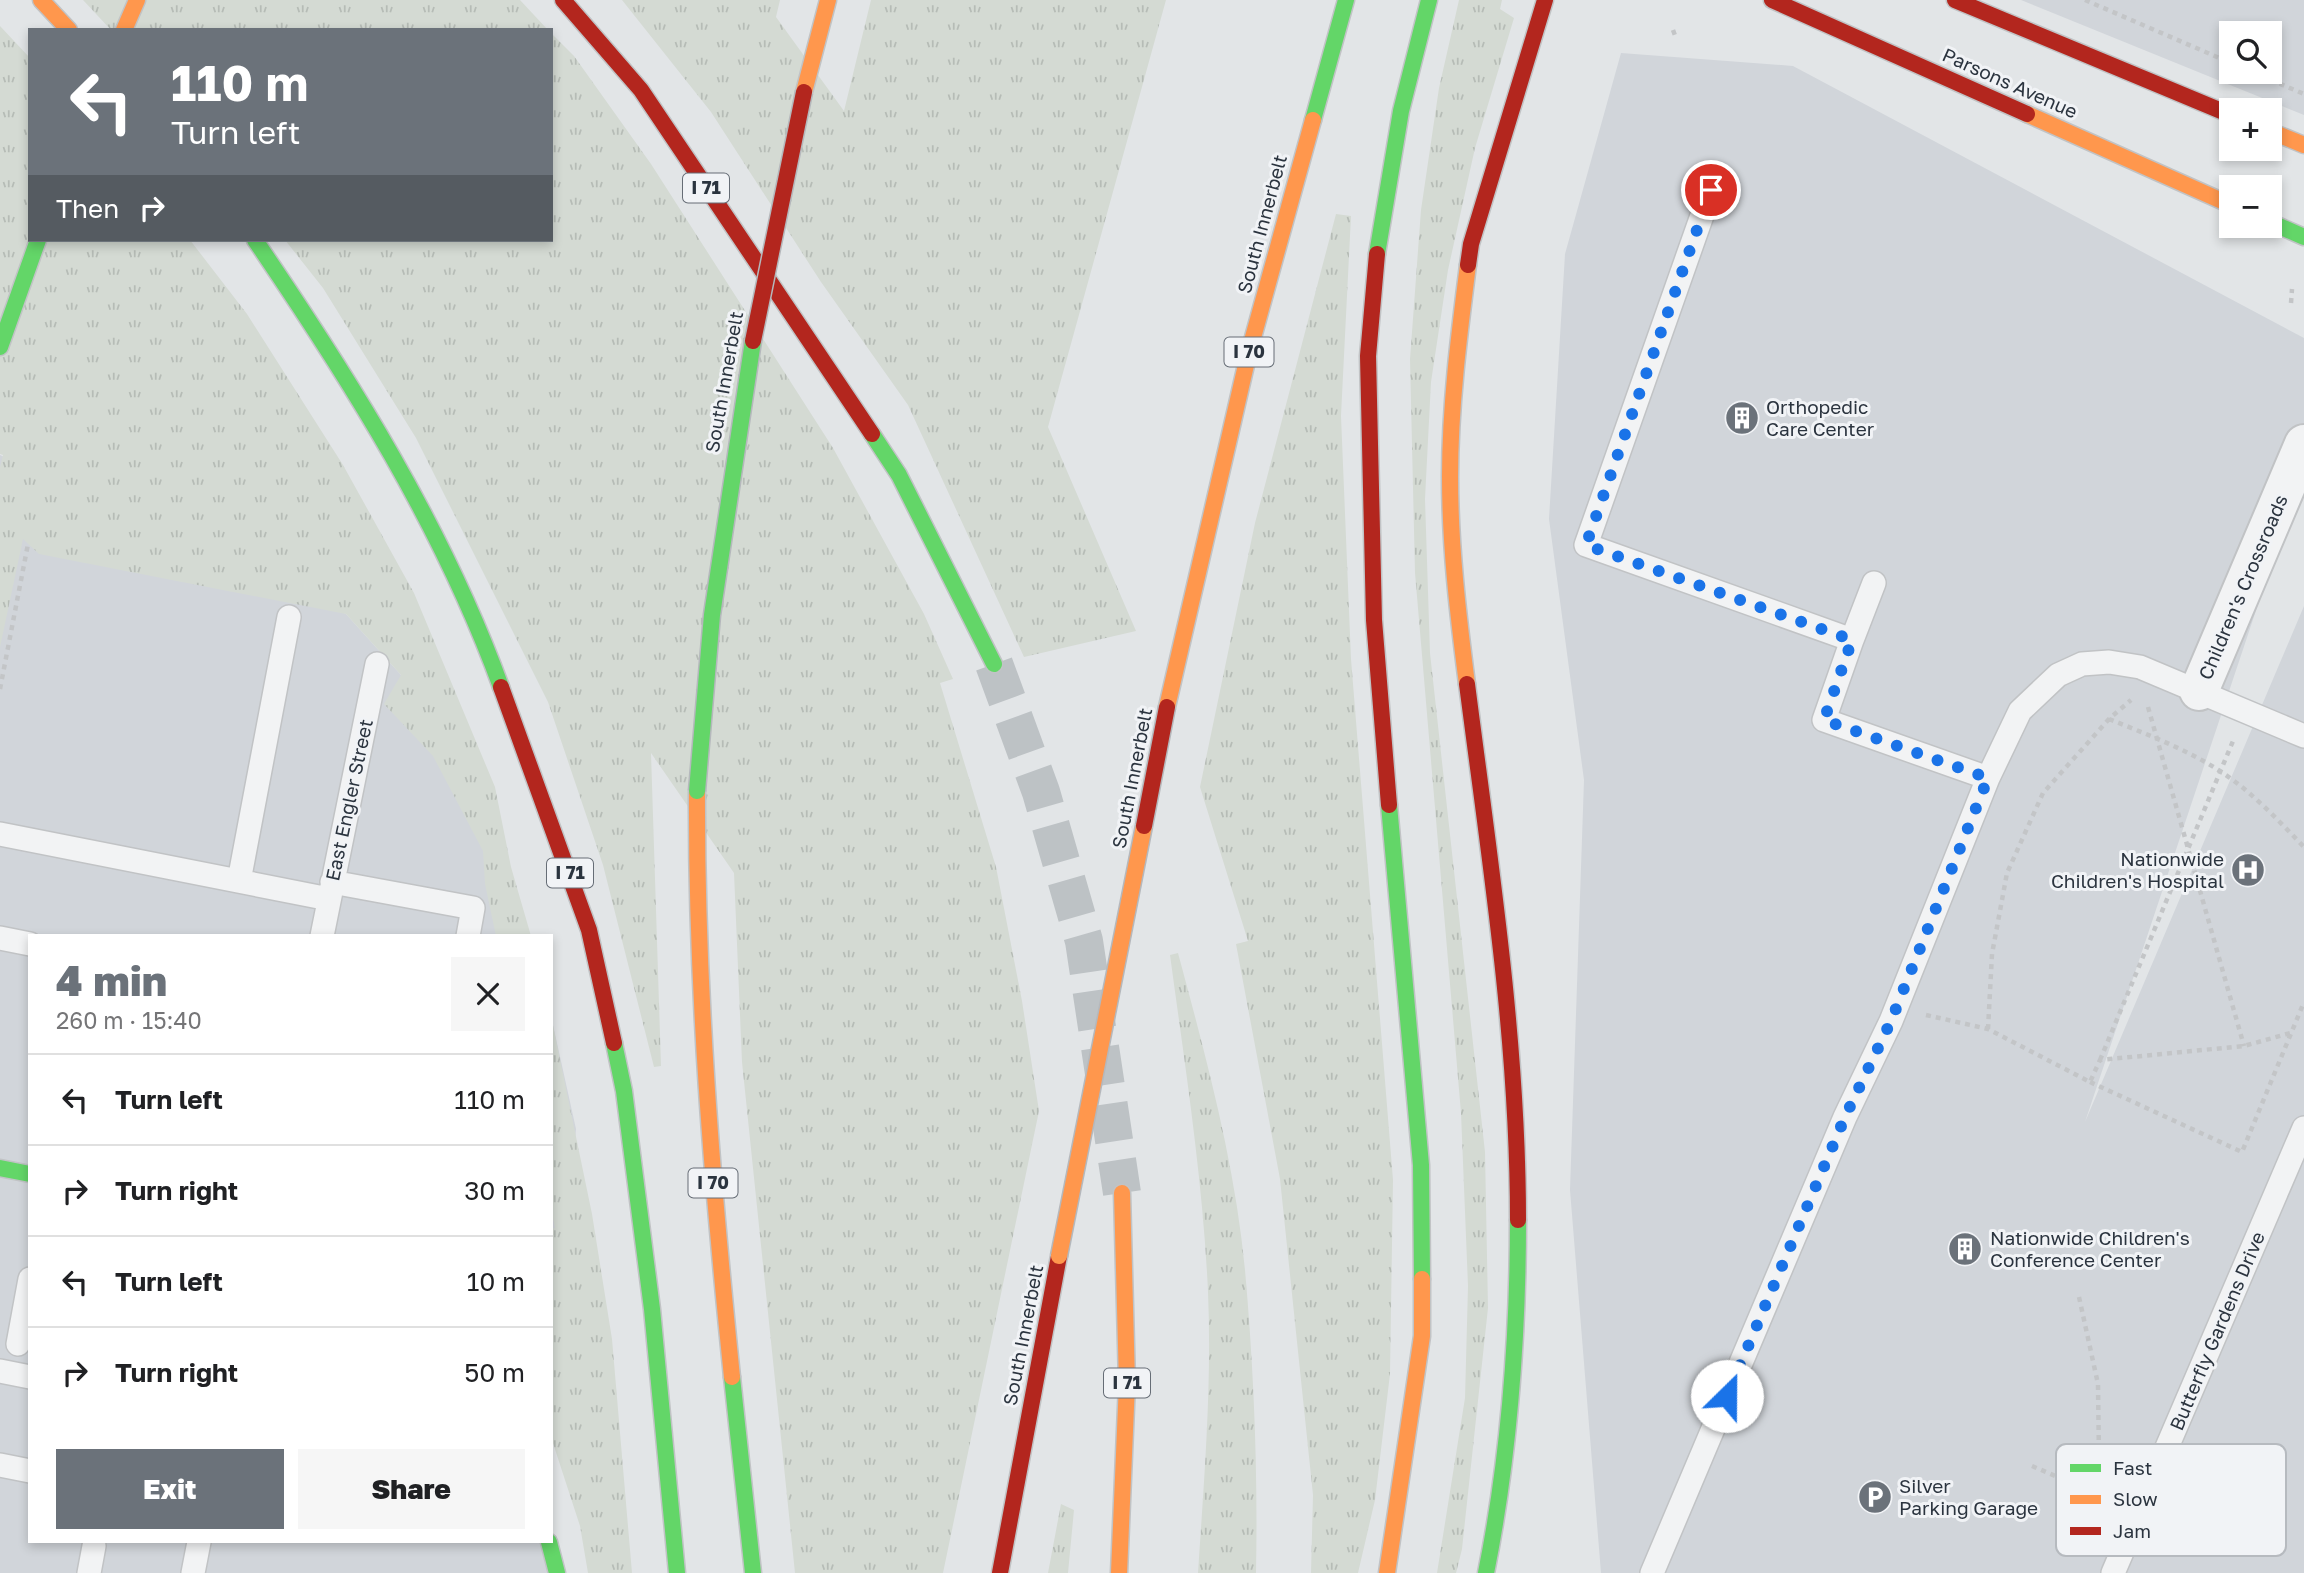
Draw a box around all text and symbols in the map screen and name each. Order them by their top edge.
map controls [2219,21,2282,238]
button: search [2219,21,2282,84]
street label: Parsons Avenue [1939,42,2081,123]
text: 110 m [171,53,308,112]
icon: left [56,56,147,147]
button: + [2219,98,2282,161]
text: Turn left [171,113,300,151]
street label: South Innerbelt [1232,152,1291,296]
pin [1681,160,1741,220]
icon: arrive [1692,171,1730,209]
road number: I 71 [683,174,729,202]
button: − [2219,175,2282,238]
icon: right [133,189,171,227]
text: Then [56,193,119,224]
street label: South Innerbelt [700,310,747,454]
road number: I 70 [1224,338,1274,366]
place label: Orthopedic Care Center [1766,395,1875,440]
building icon: Orthopedic Care Center [1723,399,1761,437]
street label: Children's Crossroads [2193,491,2292,683]
street label: South Innerbelt [1107,706,1156,850]
street label: East Engler Street [320,717,377,883]
place label: Nationwide Children's Hospital [2051,847,2224,892]
hospital icon: Nationwide Children's Hospital [2229,851,2267,889]
road number: I 71 [547,858,593,888]
text: 4 min [56,955,167,1005]
button: close [451,957,525,1031]
text: 260 m · 15:40 [56,1006,202,1034]
icon: left [56,1081,94,1119]
text: Turn left [115,1084,223,1115]
text: 110 m [454,1084,525,1115]
road number: I 70 [688,1168,738,1198]
icon: right [56,1172,94,1210]
text: Turn right [115,1175,238,1206]
text: 30 m [464,1175,525,1206]
place label: Nationwide Children's Conference Center [1990,1226,2190,1271]
street label: Butterfly Gardens Drive [2164,1228,2269,1434]
building icon: Nationwide Children's Conference Center [1946,1230,1984,1268]
icon: left [56,1263,94,1301]
street label: South Innerbelt [998,1263,1047,1407]
text: Turn left [115,1266,223,1297]
text: 10 m [467,1266,525,1297]
icon: right [56,1354,94,1392]
text: Turn right [115,1357,238,1388]
text: 50 m [464,1357,525,1388]
position arrow [1690,1359,1764,1433]
road number: I 71 [1104,1368,1150,1398]
legend [2056,1444,2286,1556]
button: Exit [56,1449,284,1529]
button: Share [298,1449,525,1529]
text: Fast [2113,1456,2152,1479]
place label: Silver Parking Garage [1899,1474,2038,1519]
parking icon: Silver Parking Garage [1856,1478,1894,1516]
text: Slow [2113,1487,2158,1510]
text: Jam [2113,1519,2151,1542]

